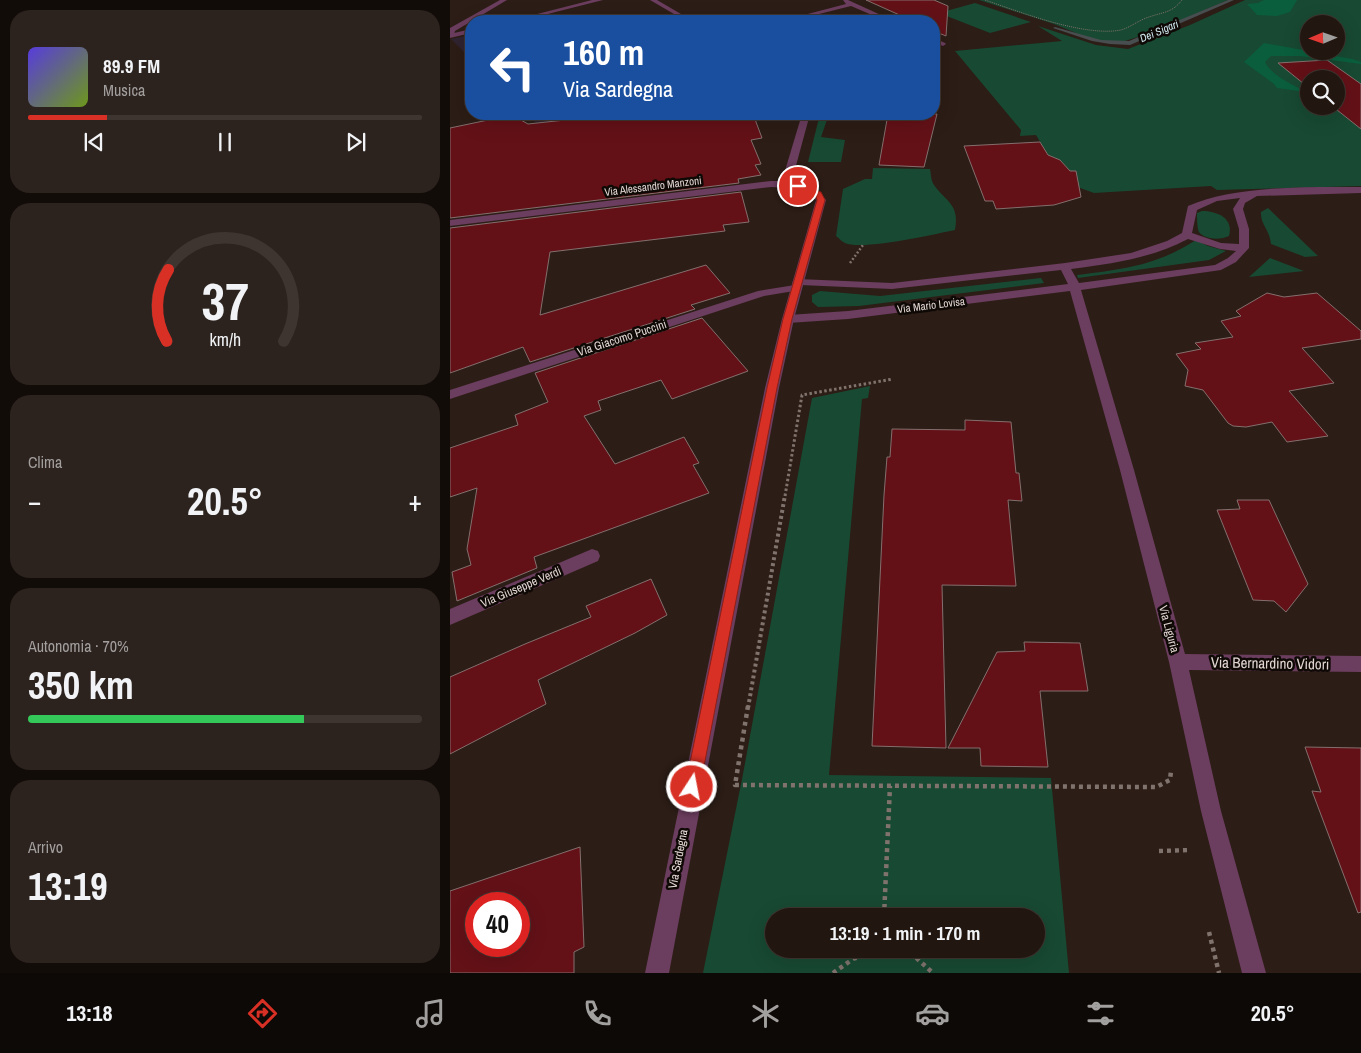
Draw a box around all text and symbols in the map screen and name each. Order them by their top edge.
north arrow [1300,15,1345,60]
map controls [1300,15,1345,115]
water label: Dei Sigari [1138,16,1181,45]
text: 160 m [563,29,644,76]
icon: left [480,35,545,100]
text: 89.9 FM [103,53,160,79]
button: search [1300,70,1345,115]
text: Via Sardegna [563,74,673,104]
text: Musica [103,79,145,101]
icon: previous [80,128,108,156]
icon: pause [211,128,239,156]
icon: next [342,128,370,156]
pin [777,165,819,207]
icon: arrive [784,172,812,200]
street label: Via Alessandro Manzoni [604,173,702,199]
text: 37 [201,266,249,336]
street label: Via Mario Lovisa [896,294,966,316]
street label: Via Giacomo Puccini [575,316,669,360]
text: km/h [209,328,241,352]
text: Clima [28,451,62,473]
text: 20.5° [187,476,263,527]
text: − [28,482,41,520]
text: + [409,482,422,520]
street label: Via Giuseppe Verdi [478,563,564,611]
street label: Via Liguria [1155,604,1183,655]
text: Autonomia · 70% [28,635,129,657]
street label: Via Bernardino Vidori [1211,651,1329,675]
text: 350 km [28,660,134,711]
position arrow [665,760,717,812]
street label: Via Sardegna [664,828,692,890]
text: Arrivo [28,836,63,858]
text: 13:19 [28,861,108,912]
speed limit sign: 40 [465,892,530,957]
text: 13:19 · 1 min · 170 m [830,920,980,946]
icon: directions [245,996,280,1031]
icon: music [413,996,448,1031]
icon: phone [580,996,615,1031]
icon: climate [748,996,783,1031]
icon: car [915,996,950,1031]
icon: filters [1083,996,1118,1031]
text: 13:18 [66,998,112,1028]
text: 20.5° [1251,998,1295,1028]

